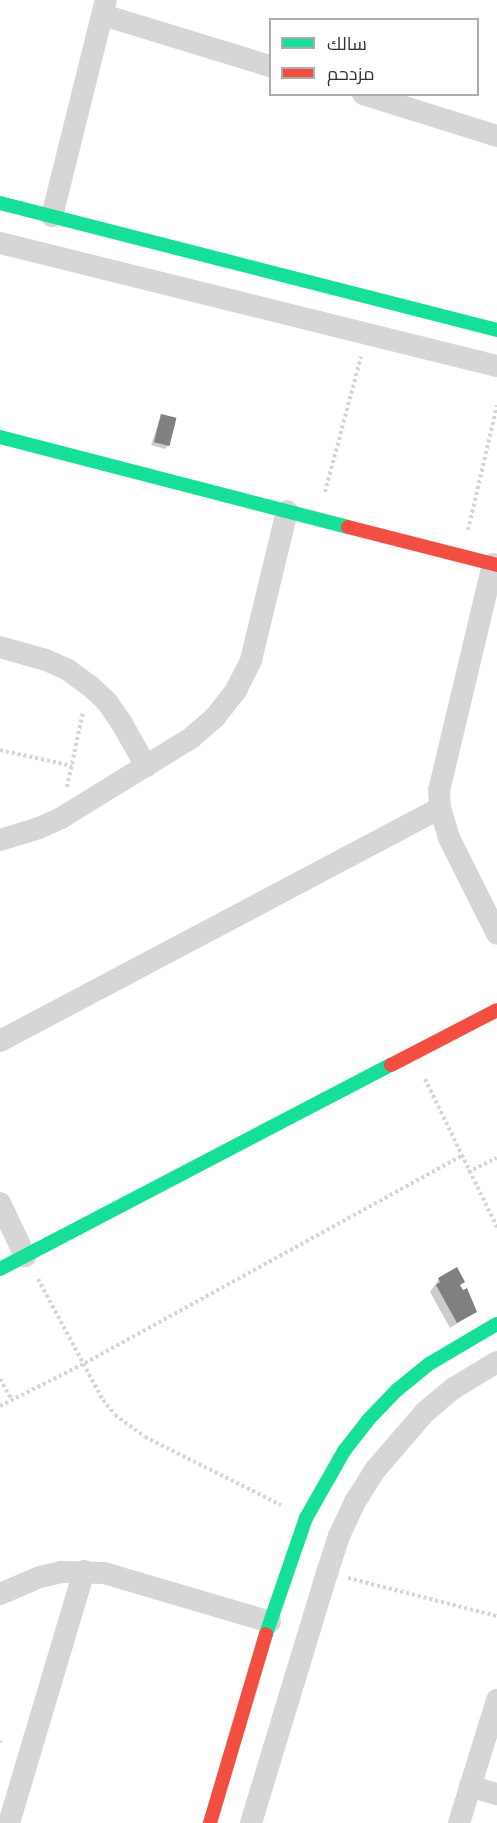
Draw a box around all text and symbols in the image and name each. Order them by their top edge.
legend [269,18,479,96]
text: سالك [327,33,367,54]
text: مزدحم [327,63,375,84]

